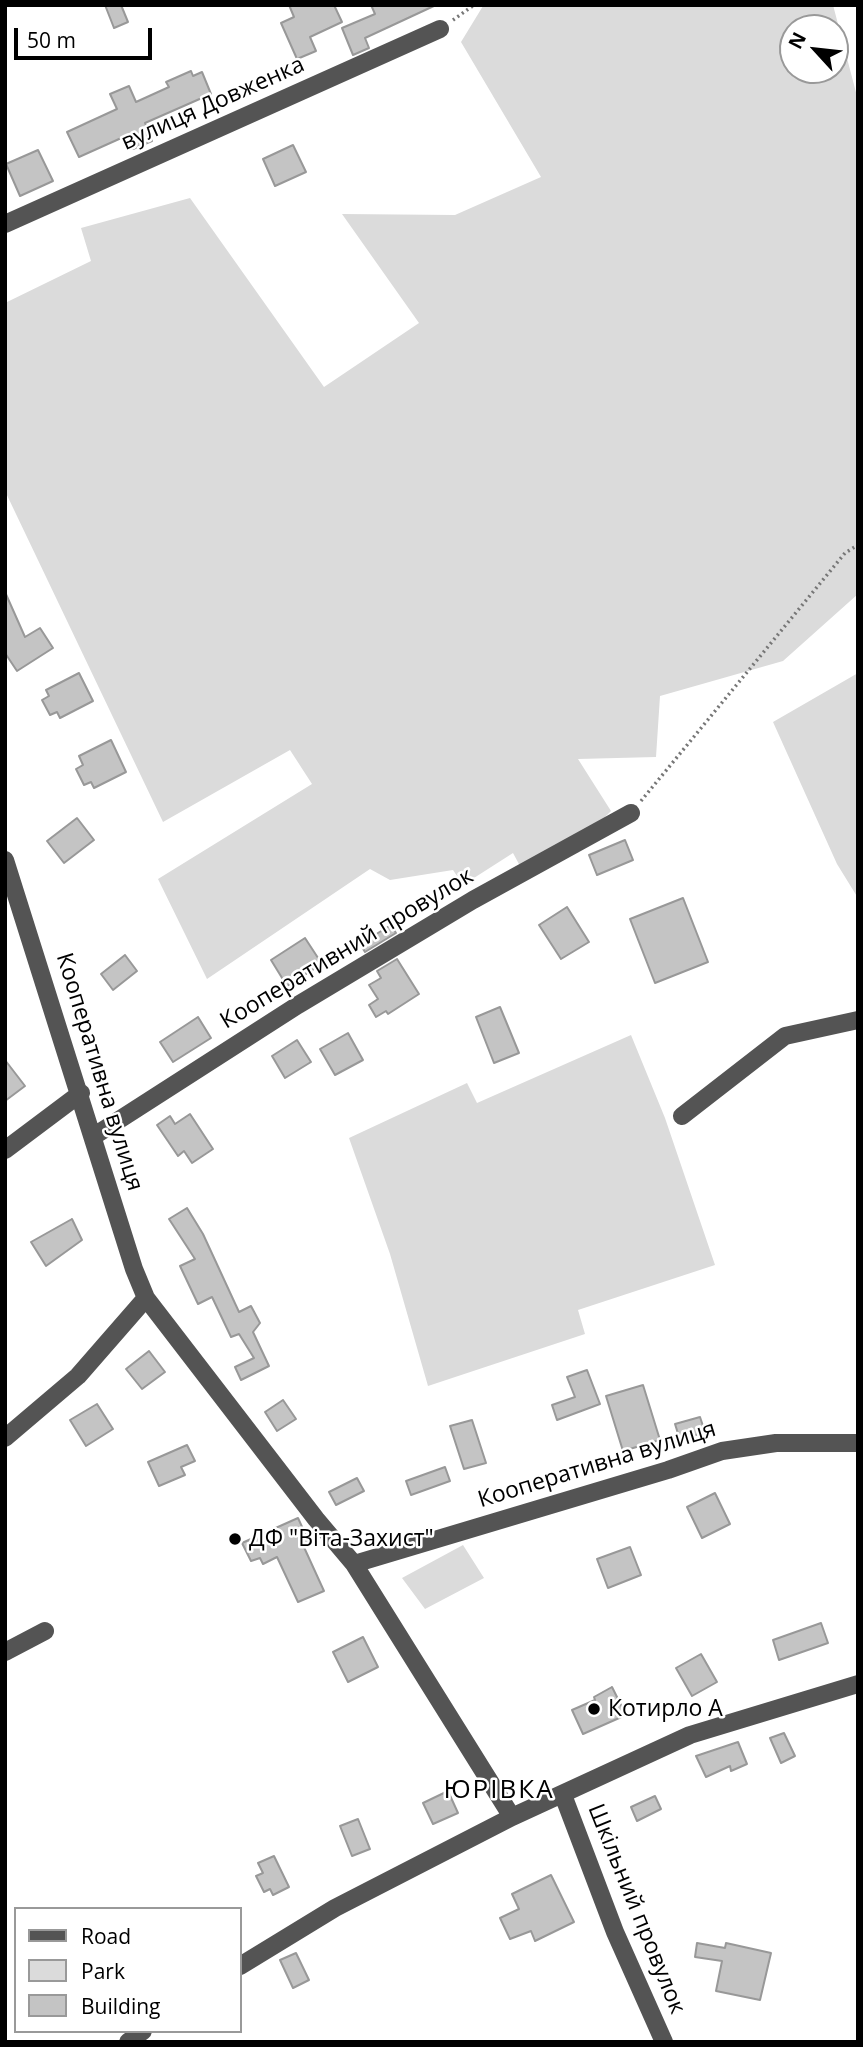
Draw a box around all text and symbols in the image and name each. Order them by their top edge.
scale bar [18,14,156,58]
north arrow [779,14,849,84]
text: 50 m [27,26,76,54]
text: N [782,28,812,53]
street label: вулиця Довженка [117,51,309,157]
street label: Кооперативний провулок [216,863,478,1035]
street label: Кооперативна вулиця [50,950,148,1194]
street label: Кооперативна вулиця [475,1416,719,1514]
place label: ДФ "Віта-Захист" [249,1525,434,1553]
marker: ДФ "Віта-Захист" [227,1531,243,1547]
place label: Котирло А [608,1695,723,1723]
marker: Котирло А [586,1701,602,1717]
district label: ЮРІВКА [444,1775,554,1807]
street label: Шкільний провулок [581,1800,691,2018]
legend [14,1907,242,2033]
text: Road [81,1922,131,1950]
text: Park [81,1957,125,1985]
text: Building [81,1992,160,2020]

